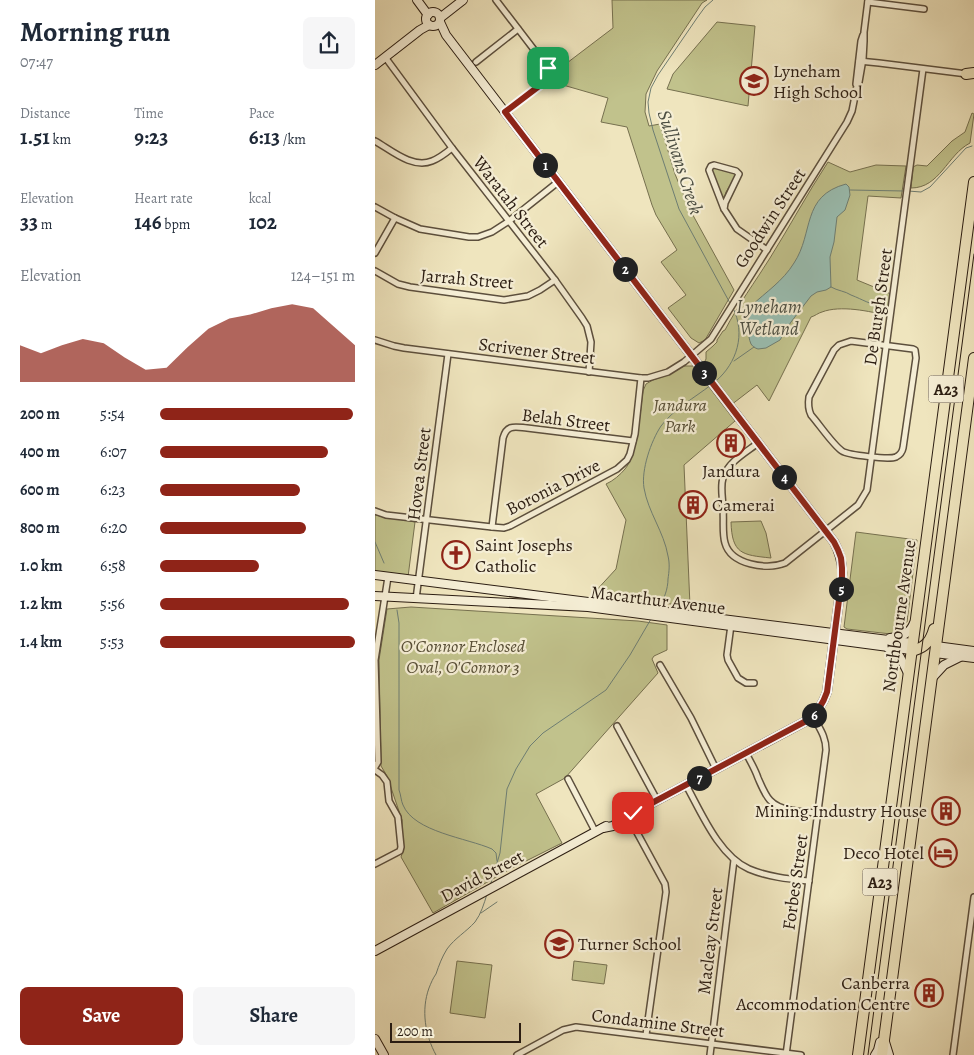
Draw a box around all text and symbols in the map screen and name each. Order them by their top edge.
text: Morning run [20,13,170,51]
button: share [303,17,355,69]
pin [527,47,569,89]
text: 07:47 [20,51,53,73]
icon: arrive [534,54,562,82]
place label: Lyneham High School [773,59,863,104]
school or university icon: Lyneham High School [739,66,769,96]
text: Distance [20,104,70,123]
text: Time [134,104,163,123]
text: Pace [249,104,275,123]
water label: Sullivans Creek [651,107,709,218]
text: 1.51 [20,123,50,151]
text: 9:23 [134,123,168,151]
text: 6:13 [249,123,280,151]
text: km [50,130,71,149]
text: /km [280,130,306,149]
street label: Waratah Street [467,150,555,253]
pin: 1 [533,152,557,178]
text: 1 [543,156,548,175]
street label: Goodwin Street [729,163,811,273]
text: Elevation [20,189,74,208]
text: Heart rate [134,189,193,208]
text: kcal [249,189,271,208]
text: 33 [20,208,38,236]
text: 146 [134,208,162,236]
text: 102 [249,208,277,236]
text: m [38,215,52,234]
text: bpm [162,215,190,234]
street label: De Burgh Street [858,247,898,367]
pin: 2 [613,256,637,282]
text: 2 [622,260,629,279]
street label: Jarrah Street [420,263,515,295]
text: Elevation [20,265,81,287]
text: 124–151 m [291,265,355,287]
water label: Lyneham Wetland [736,294,802,342]
street label: Scrivener Street [477,332,597,370]
pin: 3 [691,360,717,386]
text: 3 [701,364,708,383]
road number: A23 [929,376,963,402]
park label: Jandura Park [652,393,707,438]
text: 200 m [20,403,60,425]
text: 5:54 [100,403,125,425]
street label: Belah Street [520,403,612,437]
street label: Hovea Street [401,426,437,522]
building icon: Jandura [716,428,746,458]
text: 400 m [20,441,60,463]
text: 6:07 [100,441,126,463]
street label: Boronia Drive [502,453,604,521]
place label: Jandura [702,459,761,483]
pin: 4 [771,464,797,490]
text: 4 [781,468,788,487]
text: 600 m [20,479,60,501]
text: 6:23 [100,479,125,501]
building icon: Camerai [678,490,708,520]
place label: Camerai [712,493,775,517]
text: 800 m [20,517,60,539]
text: 6:20 [100,517,127,539]
place label: Saint Josephs Catholic [475,533,573,578]
street label: Northbourne Avenue [876,538,922,694]
church icon: Saint Josephs Catholic [441,540,471,570]
text: 1.0 km [20,555,63,577]
text: 6:58 [100,555,126,577]
pin: 5 [829,576,853,602]
street label: Macarthur Avenue [589,580,727,620]
text: 5 [839,580,844,599]
text: 1.2 km [20,593,62,615]
text: 5:56 [100,593,125,615]
text: 1.4 km [20,631,62,653]
text: 5:53 [100,631,124,653]
park label: O'Connor Enclosed Oval, O'Connor 3 [401,634,526,679]
pin: 6 [801,702,827,728]
text: 6 [811,706,818,725]
pin: 7 [687,766,711,790]
text: 7 [697,769,702,788]
pin [612,792,654,834]
building icon: Mining Industry House [931,796,961,826]
icon: check [619,799,647,827]
place label: Mining Industry House [755,799,927,823]
street label: Forbes Street [776,832,814,931]
hotel icon: Deco Hotel [928,838,958,868]
place label: Deco Hotel [843,841,925,865]
street label: David Street [436,844,528,908]
road number: A23 [863,869,897,896]
street label: Macleay Street [692,886,728,996]
school or university icon: Turner School [544,929,574,959]
place label: Turner School [578,932,682,956]
place label: Canberra Accommodation Centre [735,971,911,1016]
building icon: Canberra Accommodation Centre [914,978,944,1008]
button: Save [20,987,183,1045]
button: Share [193,987,355,1045]
street label: Condamine Street [590,1003,726,1043]
scale bar [390,1020,521,1043]
text: 200 m [397,1022,433,1041]

